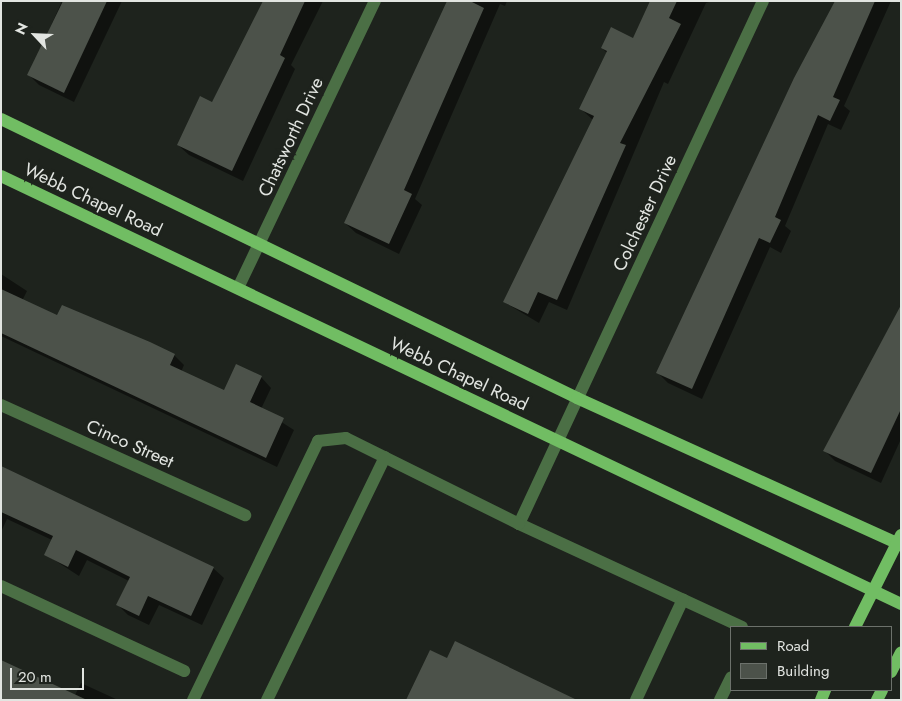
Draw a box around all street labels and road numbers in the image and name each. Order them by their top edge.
street label: Chatsworth Drive [254,74,328,200]
street label: Colchester Drive [609,151,681,275]
street label: Webb Chapel Road [21,159,165,241]
street label: Webb Chapel Road [387,333,531,415]
street label: Cinco Street [83,415,177,473]

